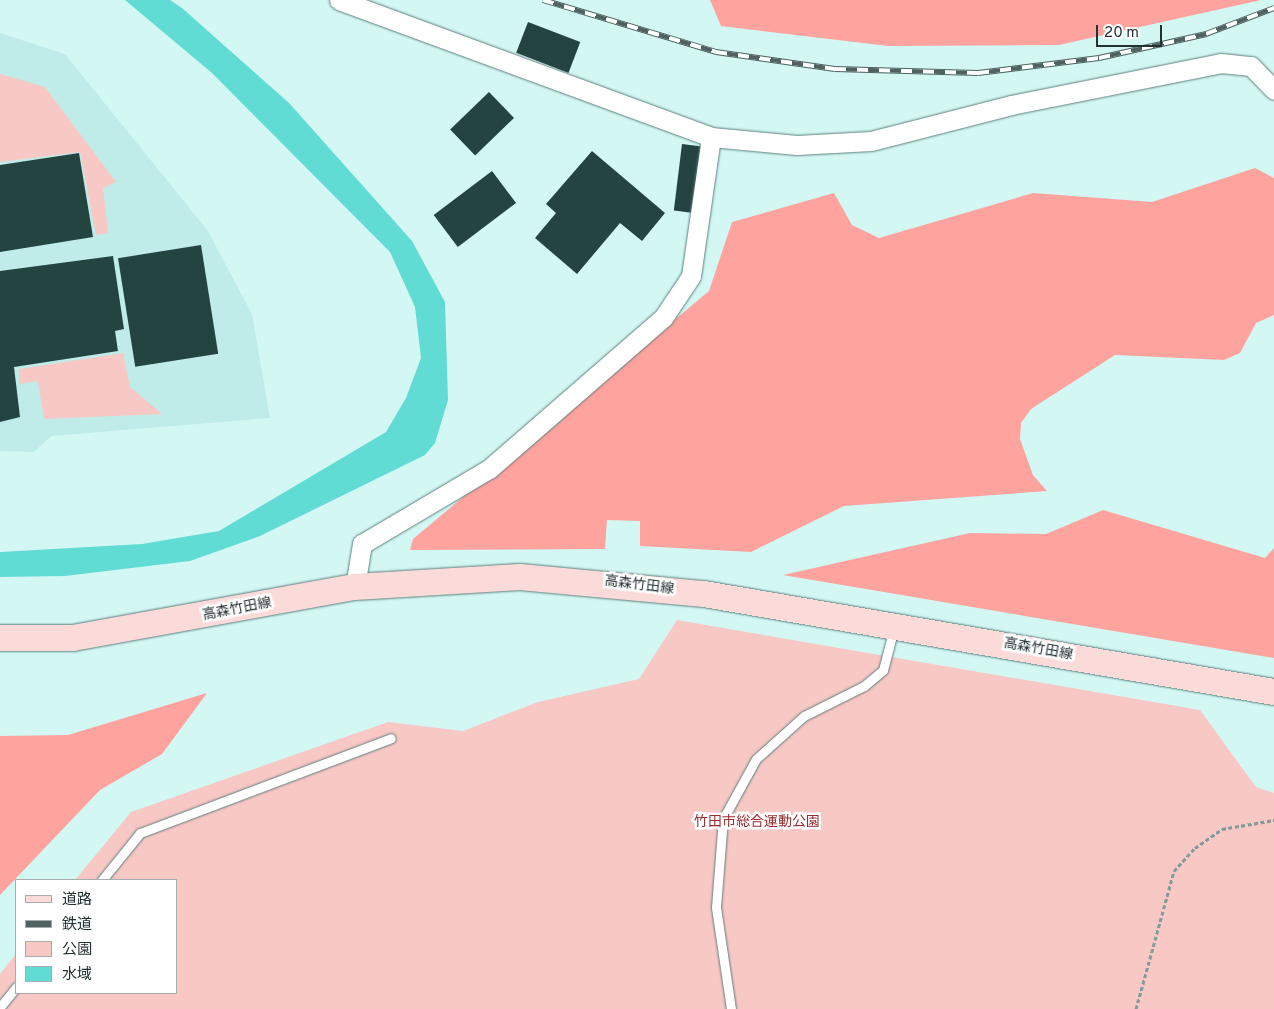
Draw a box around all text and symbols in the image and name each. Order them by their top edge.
scale bar [1099,15,1165,47]
text: 20 m [1104,24,1139,43]
street label: 高森竹田線 [603,573,675,599]
street label: 高森竹田線 [201,595,273,625]
street label: 高森竹田線 [1002,636,1074,664]
park label: 竹田市総合運動公園 [694,815,820,831]
legend [15,879,178,994]
text: 道路 [62,891,92,910]
text: 鉄道 [62,916,92,935]
text: 公園 [62,941,92,960]
text: 水域 [62,966,92,985]

